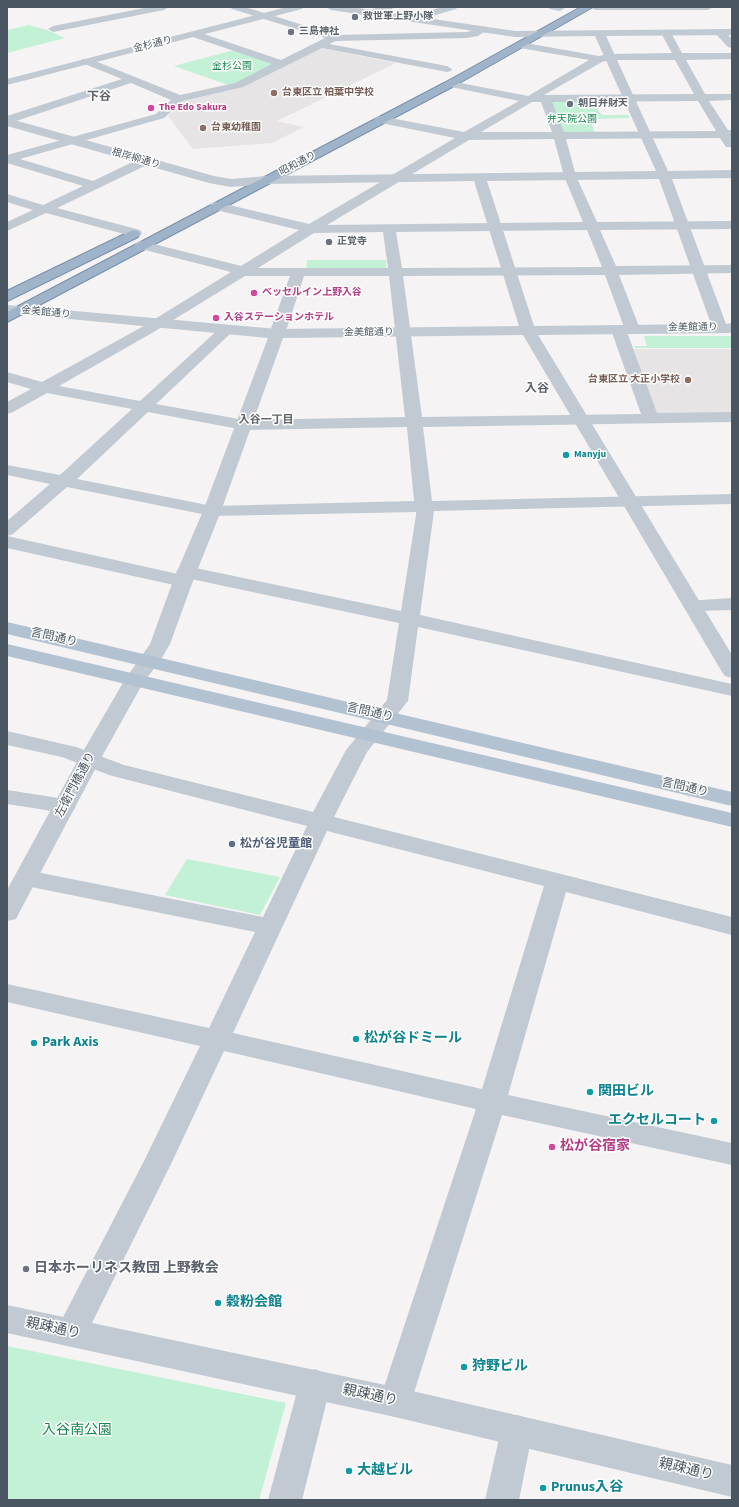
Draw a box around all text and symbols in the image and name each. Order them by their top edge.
place label: 救世軍上野小隊 [363,11,433,23]
marker: 救世軍上野小隊 [350,12,360,22]
place label: 三島神社 [299,26,339,38]
marker: 三島神社 [286,27,296,37]
street label: 金杉通り [132,34,174,56]
park label: 金杉公園 [212,61,252,73]
place label: 台東区立 柏葉中学校 [282,87,374,99]
marker: 台東区立 柏葉中学校 [269,88,279,98]
district label: 下谷 [87,90,111,104]
place label: 朝日弁財天 [578,98,628,110]
marker: 朝日弁財天 [565,99,575,109]
place label: The Edo Sakura [159,102,227,114]
marker: The Edo Sakura [146,103,156,113]
park label: 弁天院公園 [547,114,597,126]
place label: 台東幼稚園 [211,122,261,134]
marker: 台東幼稚園 [198,123,208,133]
street label: 根岸柳通り [110,146,162,172]
street label: 昭和通り [278,149,318,179]
place label: 正覚寺 [337,236,367,248]
marker: 正覚寺 [324,237,334,247]
place label: ベッセルイン上野入谷 [262,287,362,299]
marker: ベッセルイン上野入谷 [249,288,259,298]
street label: 金美館通り [21,305,71,321]
place label: 入谷ステーションホテル [224,312,334,324]
marker: 入谷ステーションホテル [211,313,221,323]
street label: 金美館通り [668,322,718,334]
street label: 金美館通り [344,327,394,339]
place label: 台東区立 大正小学校 [588,374,680,386]
marker: 台東区立 大正小学校 [683,375,693,385]
district label: 入谷 [525,382,549,396]
district label: 入谷一丁目 [239,414,293,428]
place label: Manyju [574,449,606,461]
marker: Manyju [561,450,571,460]
street label: 言問通り [29,626,79,650]
street label: 言問通り [345,701,395,725]
street label: 左衛門橋通り [53,750,99,820]
street label: 言問通り [660,776,710,800]
place label: 松が谷児童館 [240,837,312,851]
marker: 松が谷児童館 [227,839,237,849]
place label: 松が谷ドミール [364,1031,462,1047]
marker: 松が谷ドミール [351,1034,361,1044]
place label: Park Axis [42,1035,98,1051]
marker: Park Axis [29,1038,39,1048]
place label: 関田ビル [598,1084,654,1100]
marker: 関田ビル [585,1087,595,1097]
place label: エクセルコート [608,1113,706,1129]
marker: エクセルコート [709,1116,719,1126]
place label: 松が谷宿家 [560,1139,630,1155]
marker: 松が谷宿家 [547,1142,557,1152]
place label: 日本ホーリネス教団 上野教会 [34,1261,219,1277]
marker: 日本ホーリネス教団 上野教会 [21,1264,31,1274]
place label: 穀粉会館 [226,1295,282,1311]
marker: 穀粉会館 [213,1298,223,1308]
street label: 親疎通り [24,1315,82,1343]
place label: 狩野ビル [472,1359,528,1375]
marker: 狩野ビル [459,1362,469,1372]
street label: 親疎通り [341,1382,399,1410]
park label: 入谷南公園 [42,1423,112,1439]
street label: 親疎通り [657,1456,715,1484]
place label: 大越ビル [357,1463,413,1479]
marker: 大越ビル [344,1466,354,1476]
place label: Prunus入谷 [551,1480,623,1496]
marker: Prunus入谷 [538,1483,548,1493]

